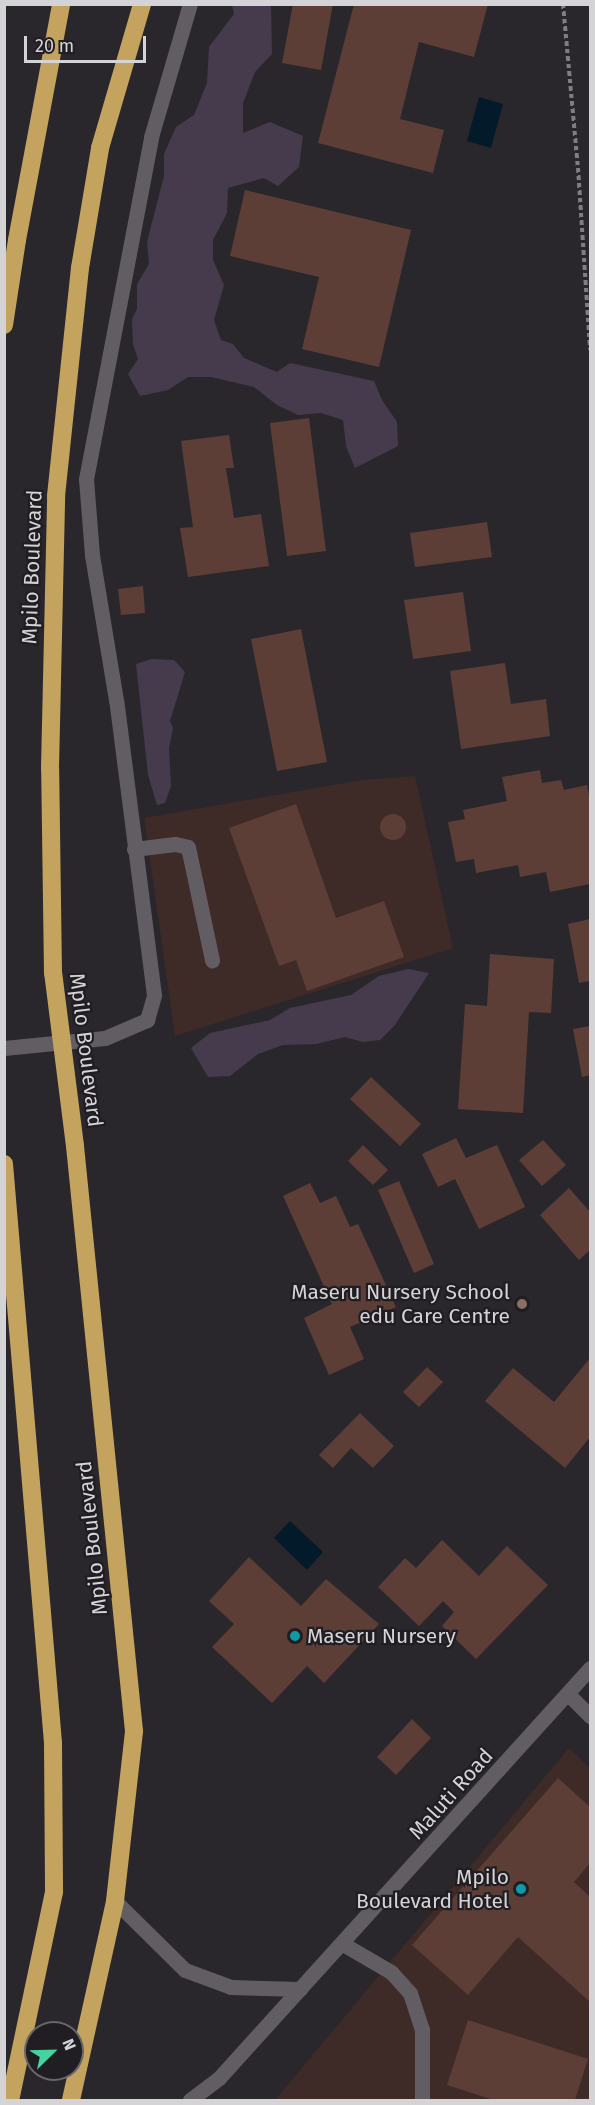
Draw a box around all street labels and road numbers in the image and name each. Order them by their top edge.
street label: Mpilo Boulevard [17,489,47,645]
street label: Mpilo Boulevard [64,972,108,1128]
street label: Mpilo Boulevard [71,1460,113,1616]
street label: Maluti Road [404,1743,498,1845]

